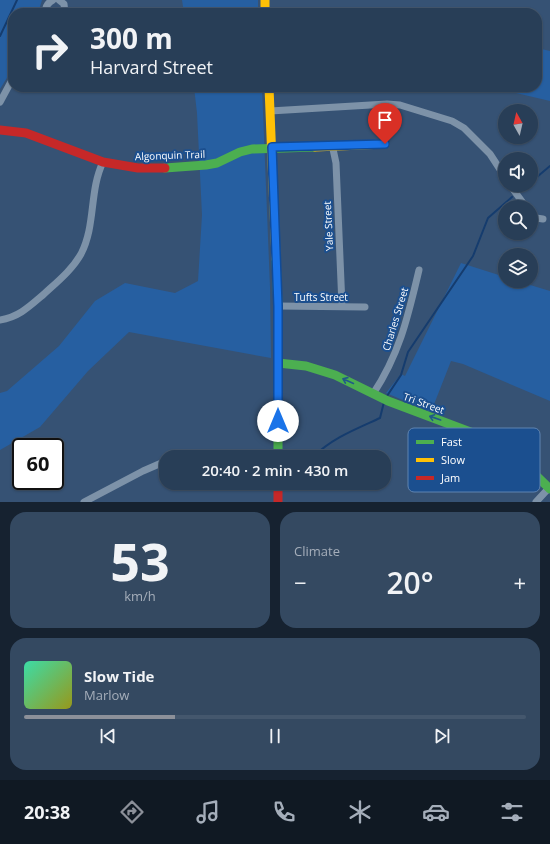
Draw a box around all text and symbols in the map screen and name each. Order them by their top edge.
text: 300 m [90,19,173,57]
icon: right [24,24,76,76]
text: Harvard Street [90,55,213,79]
pin [368,103,402,144]
north arrow [498,104,538,144]
map controls [498,104,538,288]
icon: arrive [374,109,396,131]
street label: Algonquin Trail [135,147,205,163]
button: sound [498,152,538,192]
street label: Yale Street [320,200,336,251]
button: search [498,200,538,240]
button: layers [498,248,538,288]
street label: Charles Street [379,285,411,352]
street label: Tufts Street [294,290,348,304]
one-way arrow [342,377,354,384]
street label: Tri Street [402,389,447,417]
position arrow [257,400,299,442]
one-way arrow [429,414,441,422]
legend [408,428,540,492]
text: Fast [441,434,462,449]
speed limit sign: 60 [12,438,64,490]
text: Slow [441,452,465,467]
text: 20:40 · 2 min · 430 m [202,460,348,480]
text: Jam [440,470,460,485]
text: 53 [110,525,170,596]
text: Climate [294,542,340,560]
text: 20° [386,562,434,603]
text: − [294,567,307,597]
text: + [513,567,526,597]
text: km/h [124,587,156,605]
text: Slow Tide [84,666,154,686]
text: Marlow [84,686,129,704]
icon: previous [97,725,119,747]
icon: pause [264,725,286,747]
icon: next [431,725,453,747]
icon: directions [118,798,146,826]
icon: music [194,798,222,826]
icon: phone [270,798,298,826]
icon: climate [346,798,374,826]
icon: car [422,798,450,826]
icon: filters [498,798,526,826]
text: 20:38 [24,800,70,824]

